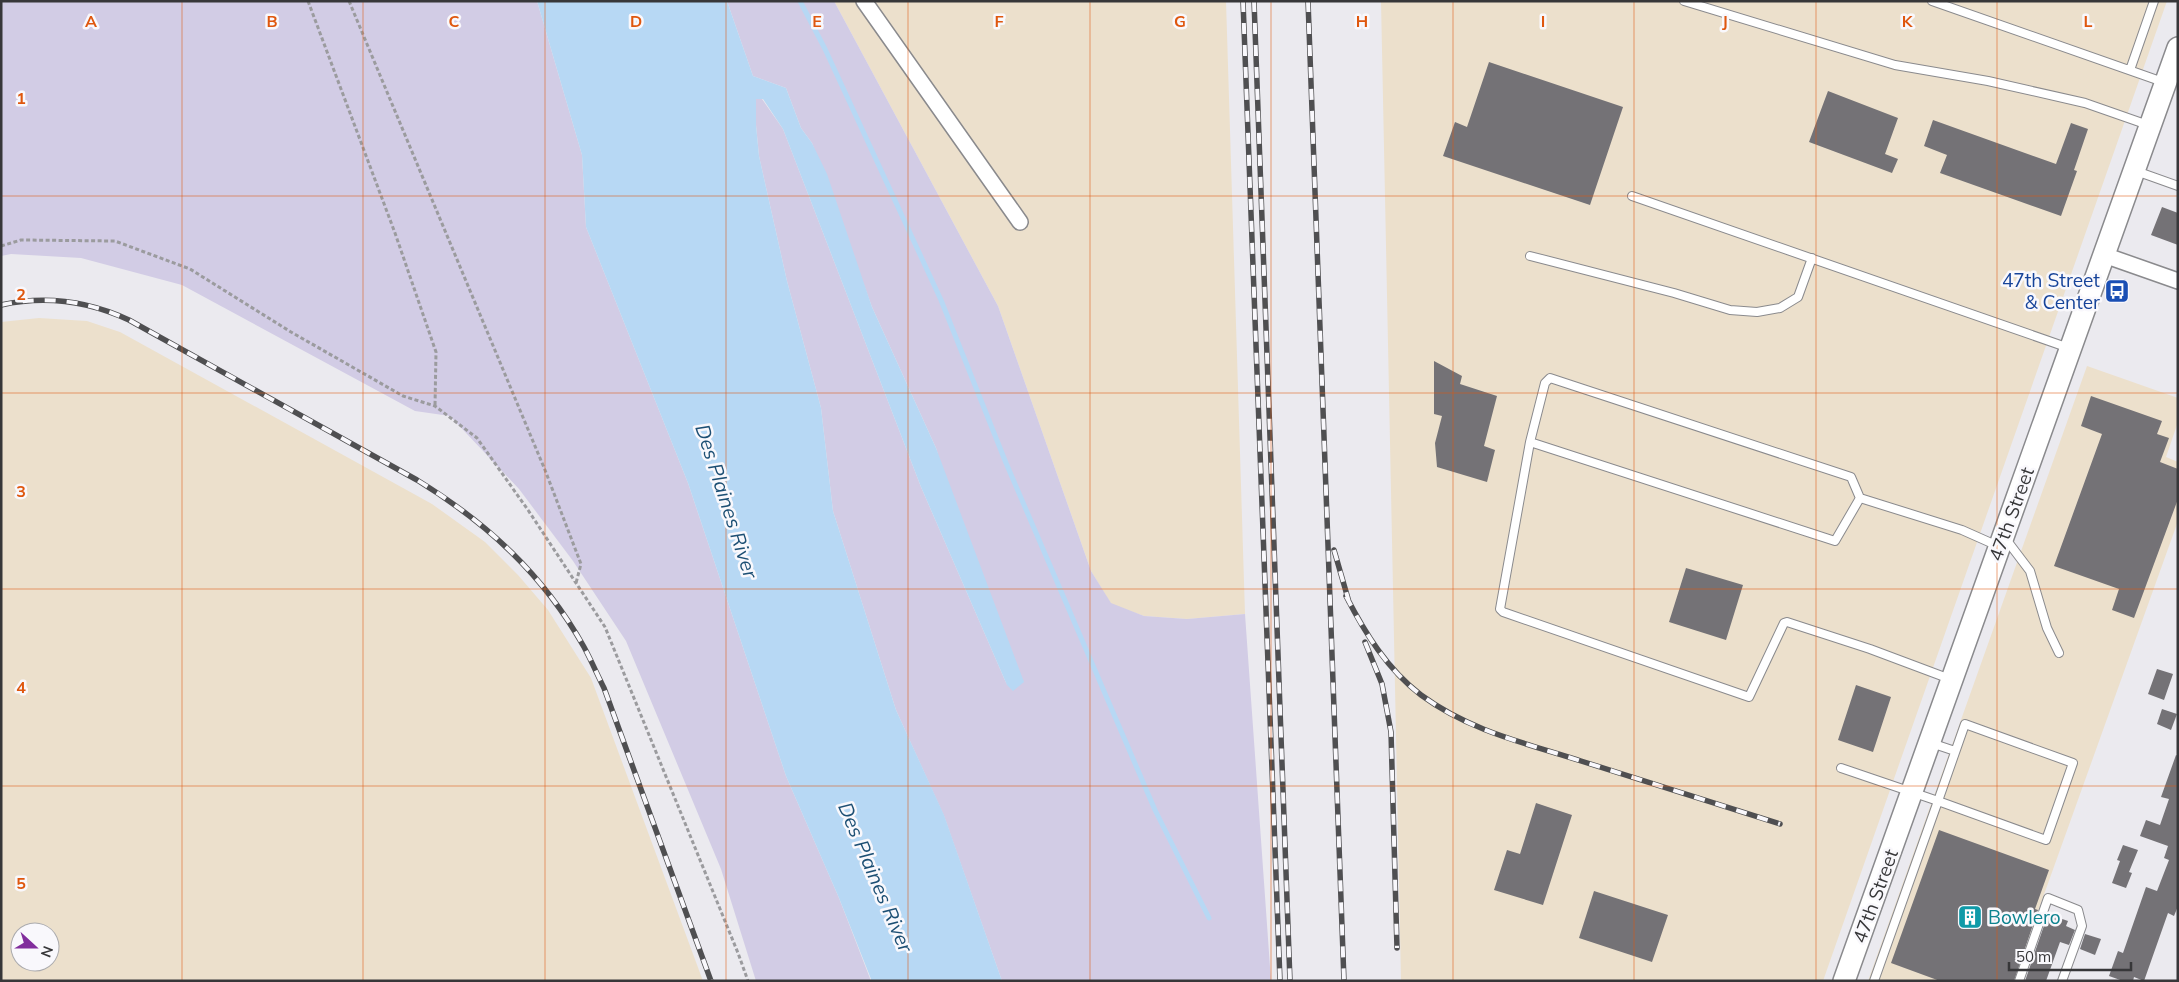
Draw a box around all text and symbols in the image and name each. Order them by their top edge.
text: A [85,11,97,31]
text: B [266,11,278,31]
text: C [449,11,460,31]
text: D [630,11,642,31]
text: E [812,11,822,31]
text: F [994,11,1004,31]
text: G [1174,11,1186,31]
text: H [1356,11,1368,31]
text: I [1541,11,1545,31]
text: J [1722,11,1728,31]
text: K [1902,11,1914,31]
text: L [2084,11,2093,31]
text: 1 [16,88,26,108]
place label: 47th Street & Center [2002,268,2100,314]
bus stop icon: 47th Street & Center [2104,278,2130,304]
text: 2 [16,284,26,304]
water label: Des Plaines River [690,421,764,582]
street label: 47th Street [1983,463,2039,564]
text: 3 [16,481,26,501]
text: 4 [16,677,26,697]
water label: Des Plaines River [833,798,919,956]
street label: 47th Street [1847,845,1903,946]
text: 5 [16,873,26,893]
building icon: Bowlero [1957,904,1983,930]
place label: Bowlero [1988,905,2061,929]
north arrow [10,922,60,972]
scale bar [2009,940,2132,972]
text: N [37,943,57,960]
text: 50 m [2016,947,2051,966]

